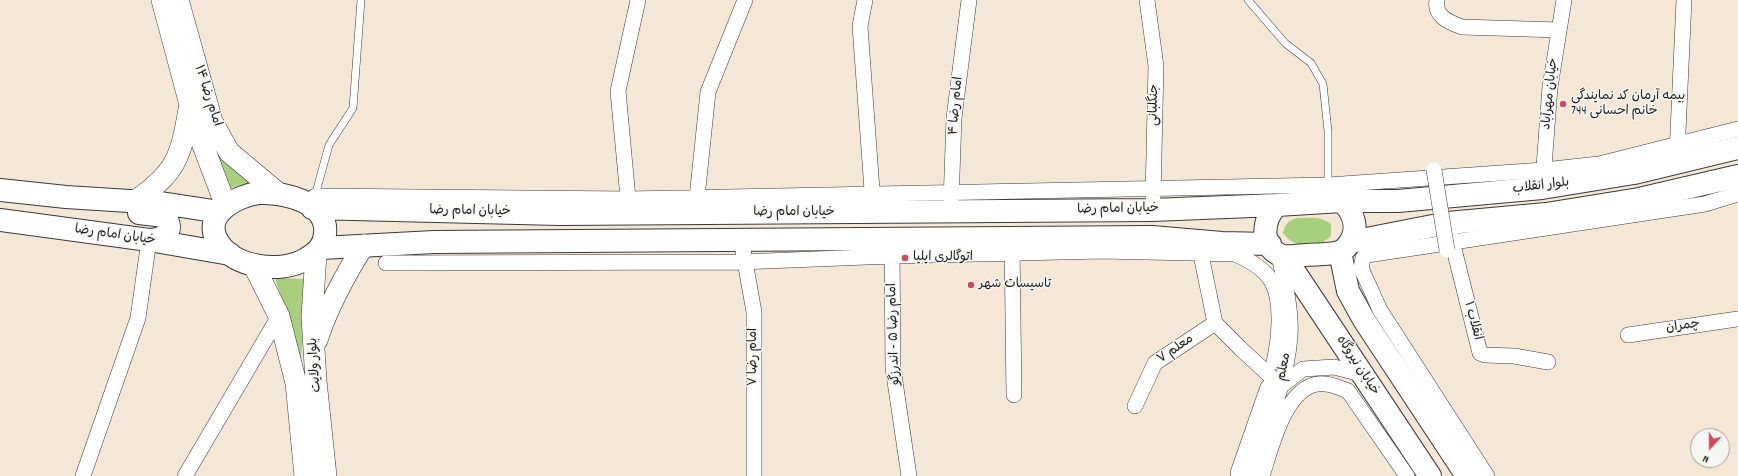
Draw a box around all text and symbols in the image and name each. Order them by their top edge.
street label: خیابان مهرآباد [1539,57,1563,131]
street label: امام رضا ۱۴ [190,63,224,129]
street label: امام رضا ۴ [947,76,967,136]
street label: جنگلبانی [1147,84,1163,126]
place label: بیمه آرمان کد نمایندگی 744 خانم احسانی [1571,89,1685,120]
marker: بیمه آرمان کد نمایندگی 744 خانم احسانی [1558,99,1568,109]
street label: بلوار انقلاب [1512,176,1570,198]
street label: خیابان امام رضا [1077,201,1159,219]
street label: خیابان امام رضا [429,203,511,221]
street label: خیابان امام رضا [753,205,835,221]
street label: خیابان امام رضا [74,223,156,249]
place label: اتوگالری ایلیا [913,250,973,266]
marker: اتوگالری ایلیا [900,253,910,263]
place label: تاسیسات شهر [979,277,1051,293]
marker: تاسیسات شهر [966,280,976,290]
street label: امام رضا ۵ - اندرزگو [885,283,905,385]
street label: انقلاب ۱ [1459,300,1485,342]
street label: چمران [1665,317,1701,337]
street label: امام رضا ۷ [746,328,762,386]
street label: معلم ۷ [1155,332,1197,368]
street label: خیابان نیروگاه [1332,333,1382,399]
street label: بلوار ولایت [306,337,326,393]
street label: معلم [1274,351,1296,383]
north arrow [1690,428,1730,468]
text: N [1701,450,1711,467]

